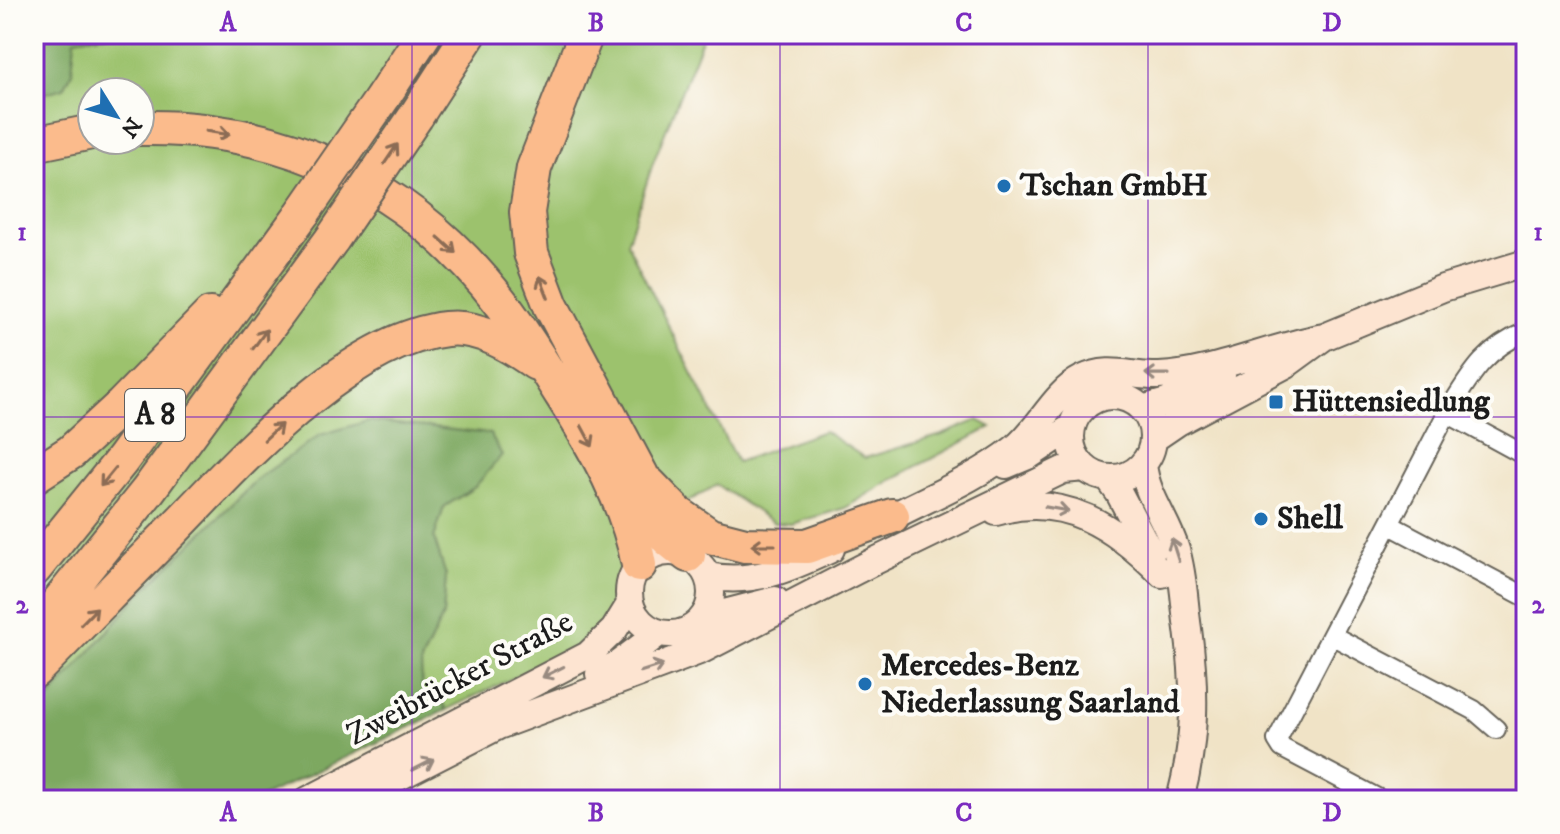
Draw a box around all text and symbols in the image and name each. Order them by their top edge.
text: A [219,7,238,40]
text: B [588,7,604,40]
text: C [955,7,973,40]
text: D [1322,7,1342,40]
north arrow [76,76,156,156]
text: N [115,112,147,142]
one-way arrow [204,126,230,141]
one-way arrow [383,143,399,165]
place label: Tschan GmbH [1019,166,1208,206]
marker: Tschan GmbH [995,177,1013,195]
text: 1 [17,216,27,249]
text: 1 [1533,216,1543,249]
one-way arrow [436,236,456,254]
one-way arrow [536,275,550,300]
one-way arrow [252,329,268,351]
one-way arrow [1144,367,1171,382]
place label: Hüttensiedlung [1292,382,1491,422]
road number: A 8 [125,389,185,441]
marker: Hüttensiedlung [1267,393,1285,411]
one-way arrow [263,423,283,442]
one-way arrow [579,424,595,448]
one-way arrow [99,466,116,487]
place label: Shell [1277,499,1343,539]
one-way arrow [1044,502,1069,517]
marker: Shell [1252,510,1270,528]
one-way arrow [750,537,777,553]
one-way arrow [1167,538,1182,564]
text: 2 [16,589,30,622]
text: 2 [1532,589,1546,622]
street label: Zweibrücker Straße [340,603,580,755]
one-way arrow [79,606,98,626]
place label: Mercedes-Benz Niederlassung Saarland [881,646,1181,723]
one-way arrow [640,660,665,675]
one-way arrow [541,665,565,681]
marker: Mercedes-Benz Niederlassung Saarland [856,675,874,693]
one-way arrow [411,756,435,772]
text: A [219,797,238,830]
text: B [588,797,604,830]
text: C [955,797,973,830]
text: D [1322,797,1342,830]

